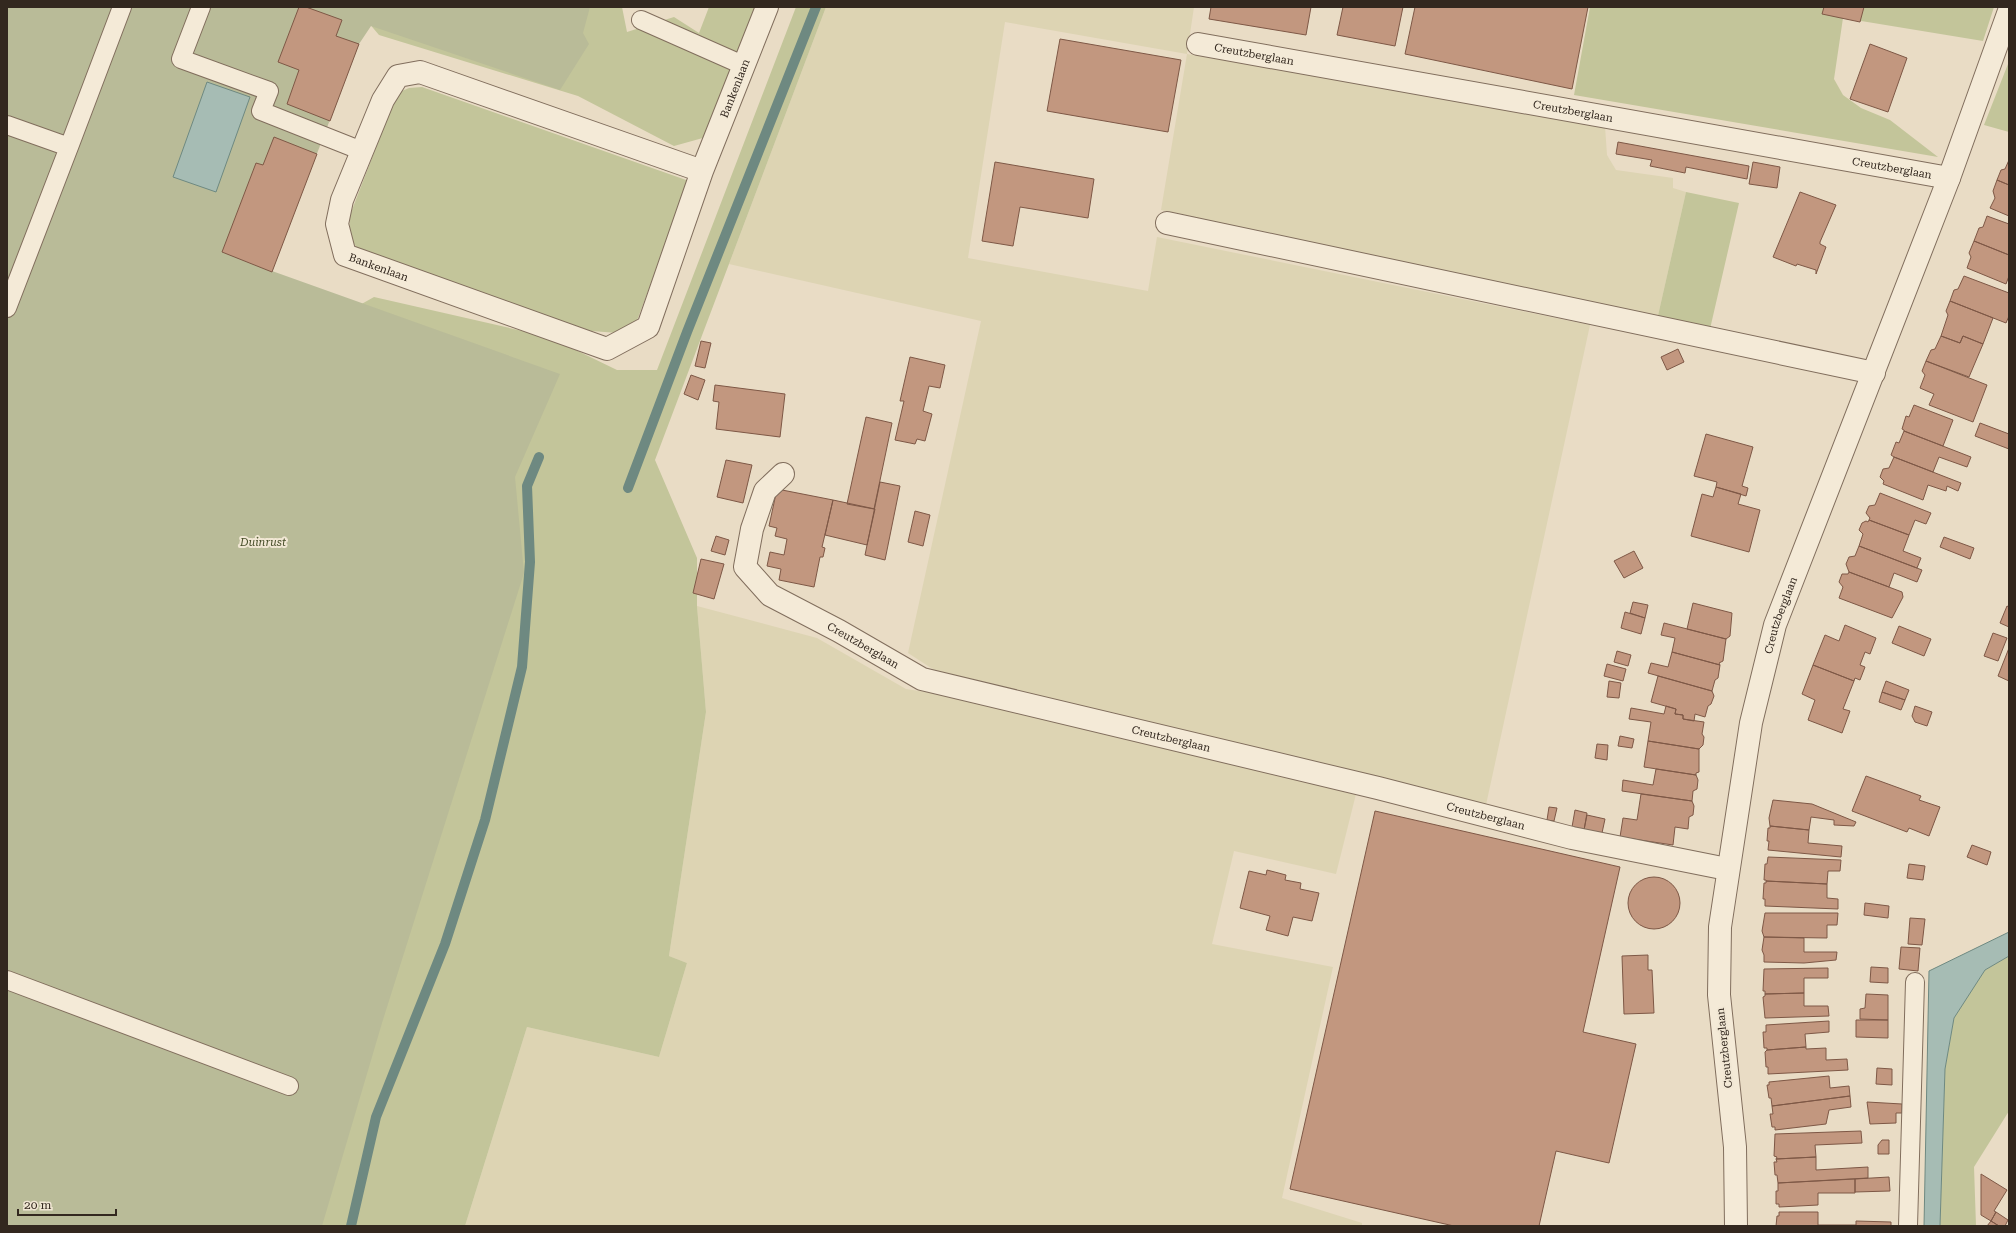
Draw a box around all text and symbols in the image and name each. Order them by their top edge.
street label: Creutzberglaan [1213,41,1295,68]
street label: Bankenlaan [718,57,753,120]
street label: Creutzberglaan [1532,98,1614,125]
street label: Creutzberglaan [1851,155,1933,182]
street label: Bankenlaan [347,251,410,284]
park label: Duinrust [239,536,287,549]
street label: Creutzberglaan [1762,575,1800,655]
street label: Creutzberglaan [825,620,901,671]
street label: Creutzberglaan [1130,723,1212,755]
street label: Creutzberglaan [1445,800,1526,833]
street label: Creutzberglaan [1714,1007,1735,1089]
scale bar [18,1191,116,1217]
text: 20 m [24,1198,51,1212]

